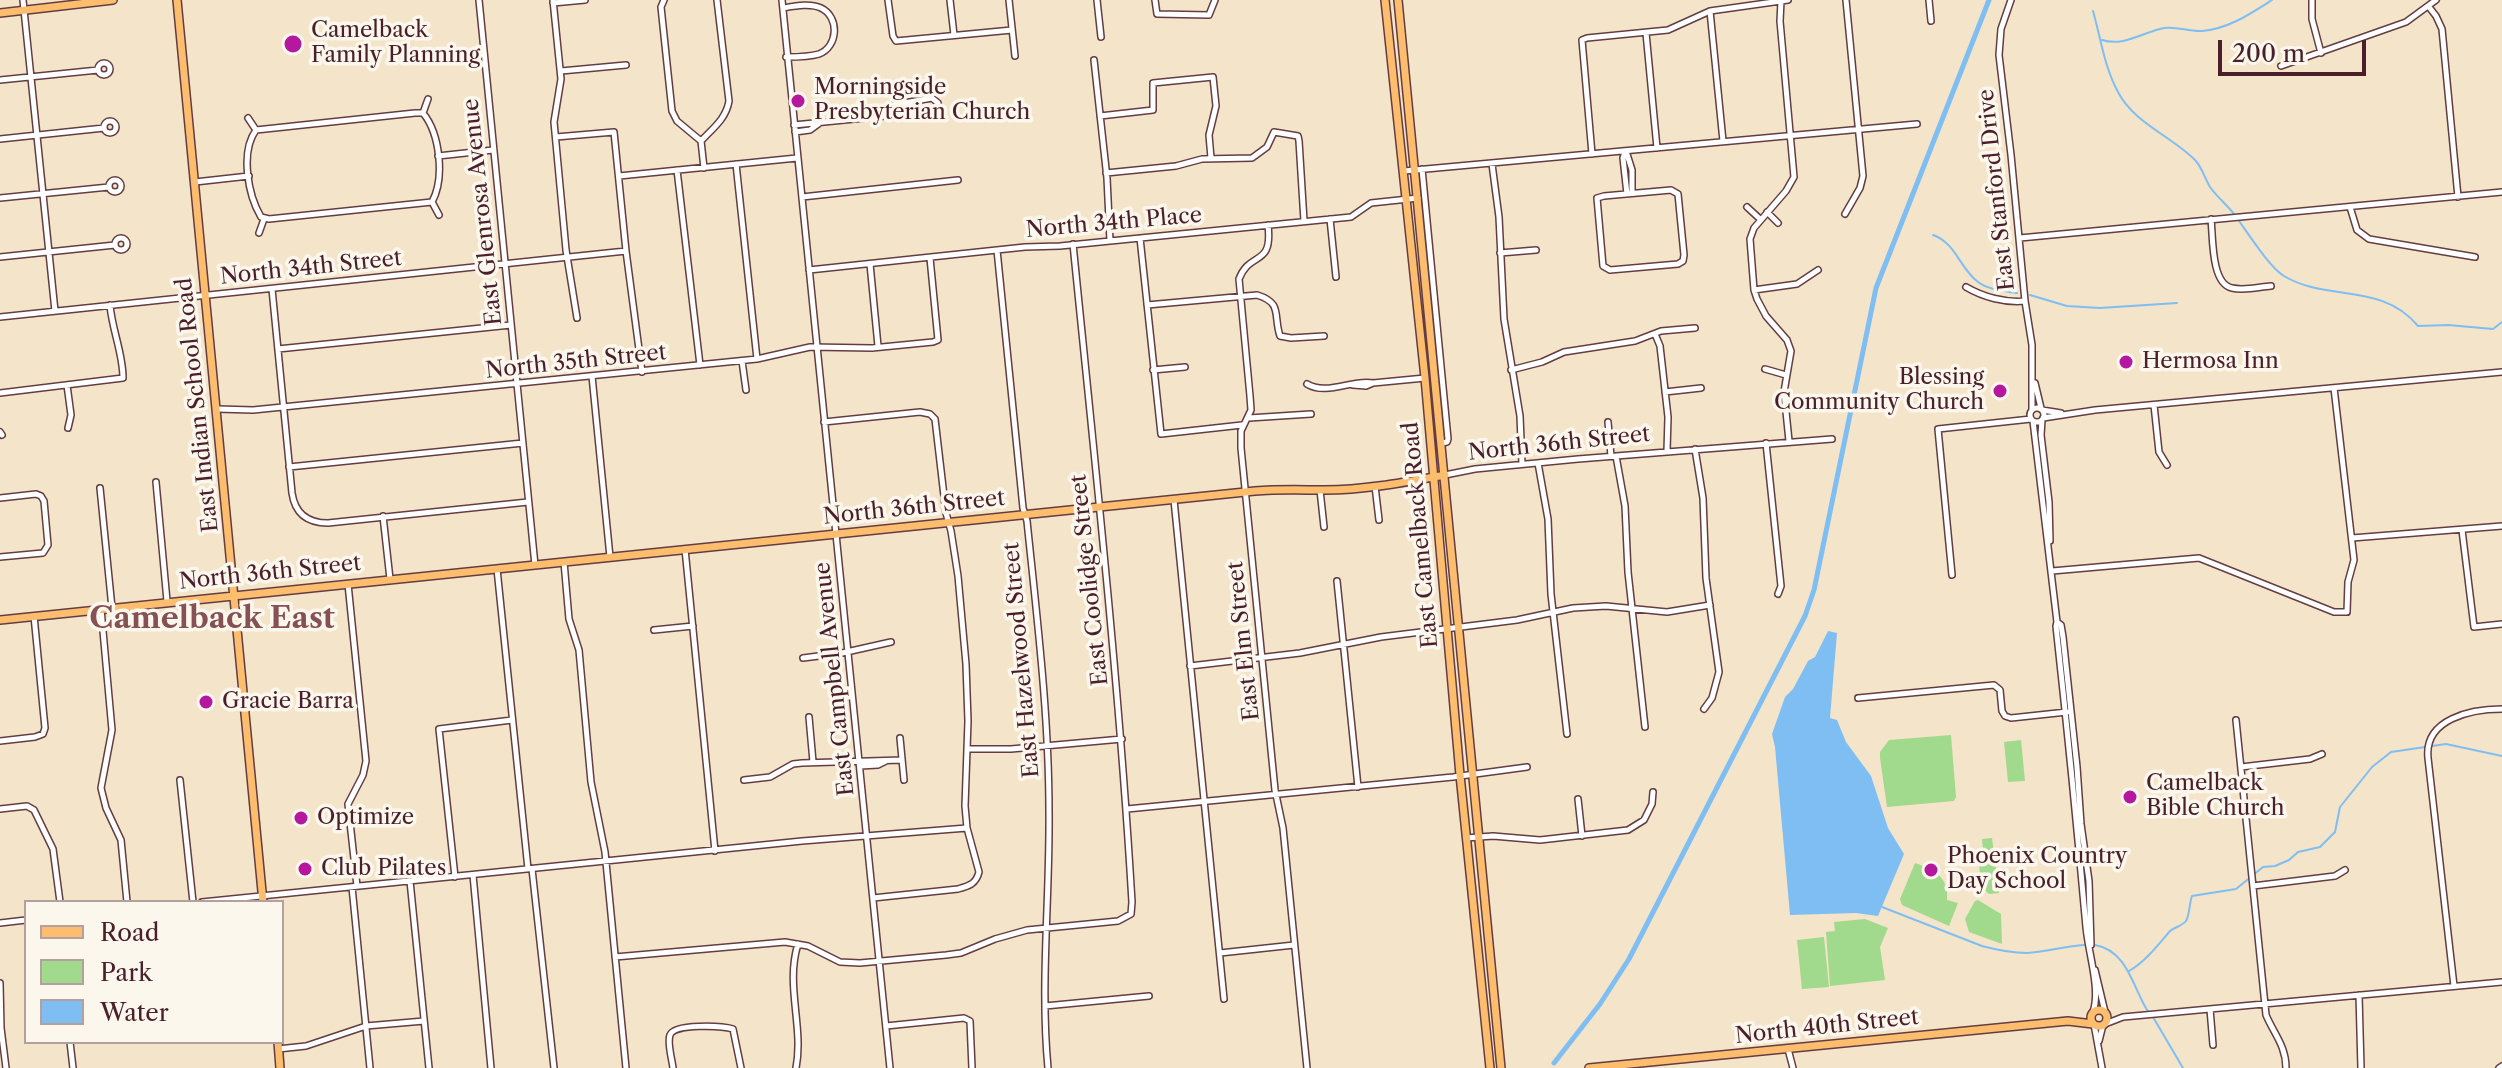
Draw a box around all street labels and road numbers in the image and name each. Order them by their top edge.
street label: East Stanford Drive [1973,88,2021,292]
street label: East Glenrosa Avenue [458,97,508,327]
street label: North 34th Place [1025,202,1203,244]
street label: North 34th Street [219,245,403,291]
street label: East Indian School Road [172,277,224,533]
street label: North 35th Street [484,339,668,385]
street label: East Camelback Road [1398,421,1444,649]
street label: North 36th Street [1467,421,1651,467]
street label: East Coolidge Street [1066,473,1114,687]
street label: North 36th Street [822,485,1006,531]
street label: East Hazelwood Street [999,541,1045,779]
street label: North 36th Street [178,550,362,596]
street label: East Elm Street [1222,560,1266,722]
street label: East Campbell Avenue [810,561,860,797]
street label: North 40th Street [1734,1004,1920,1050]

